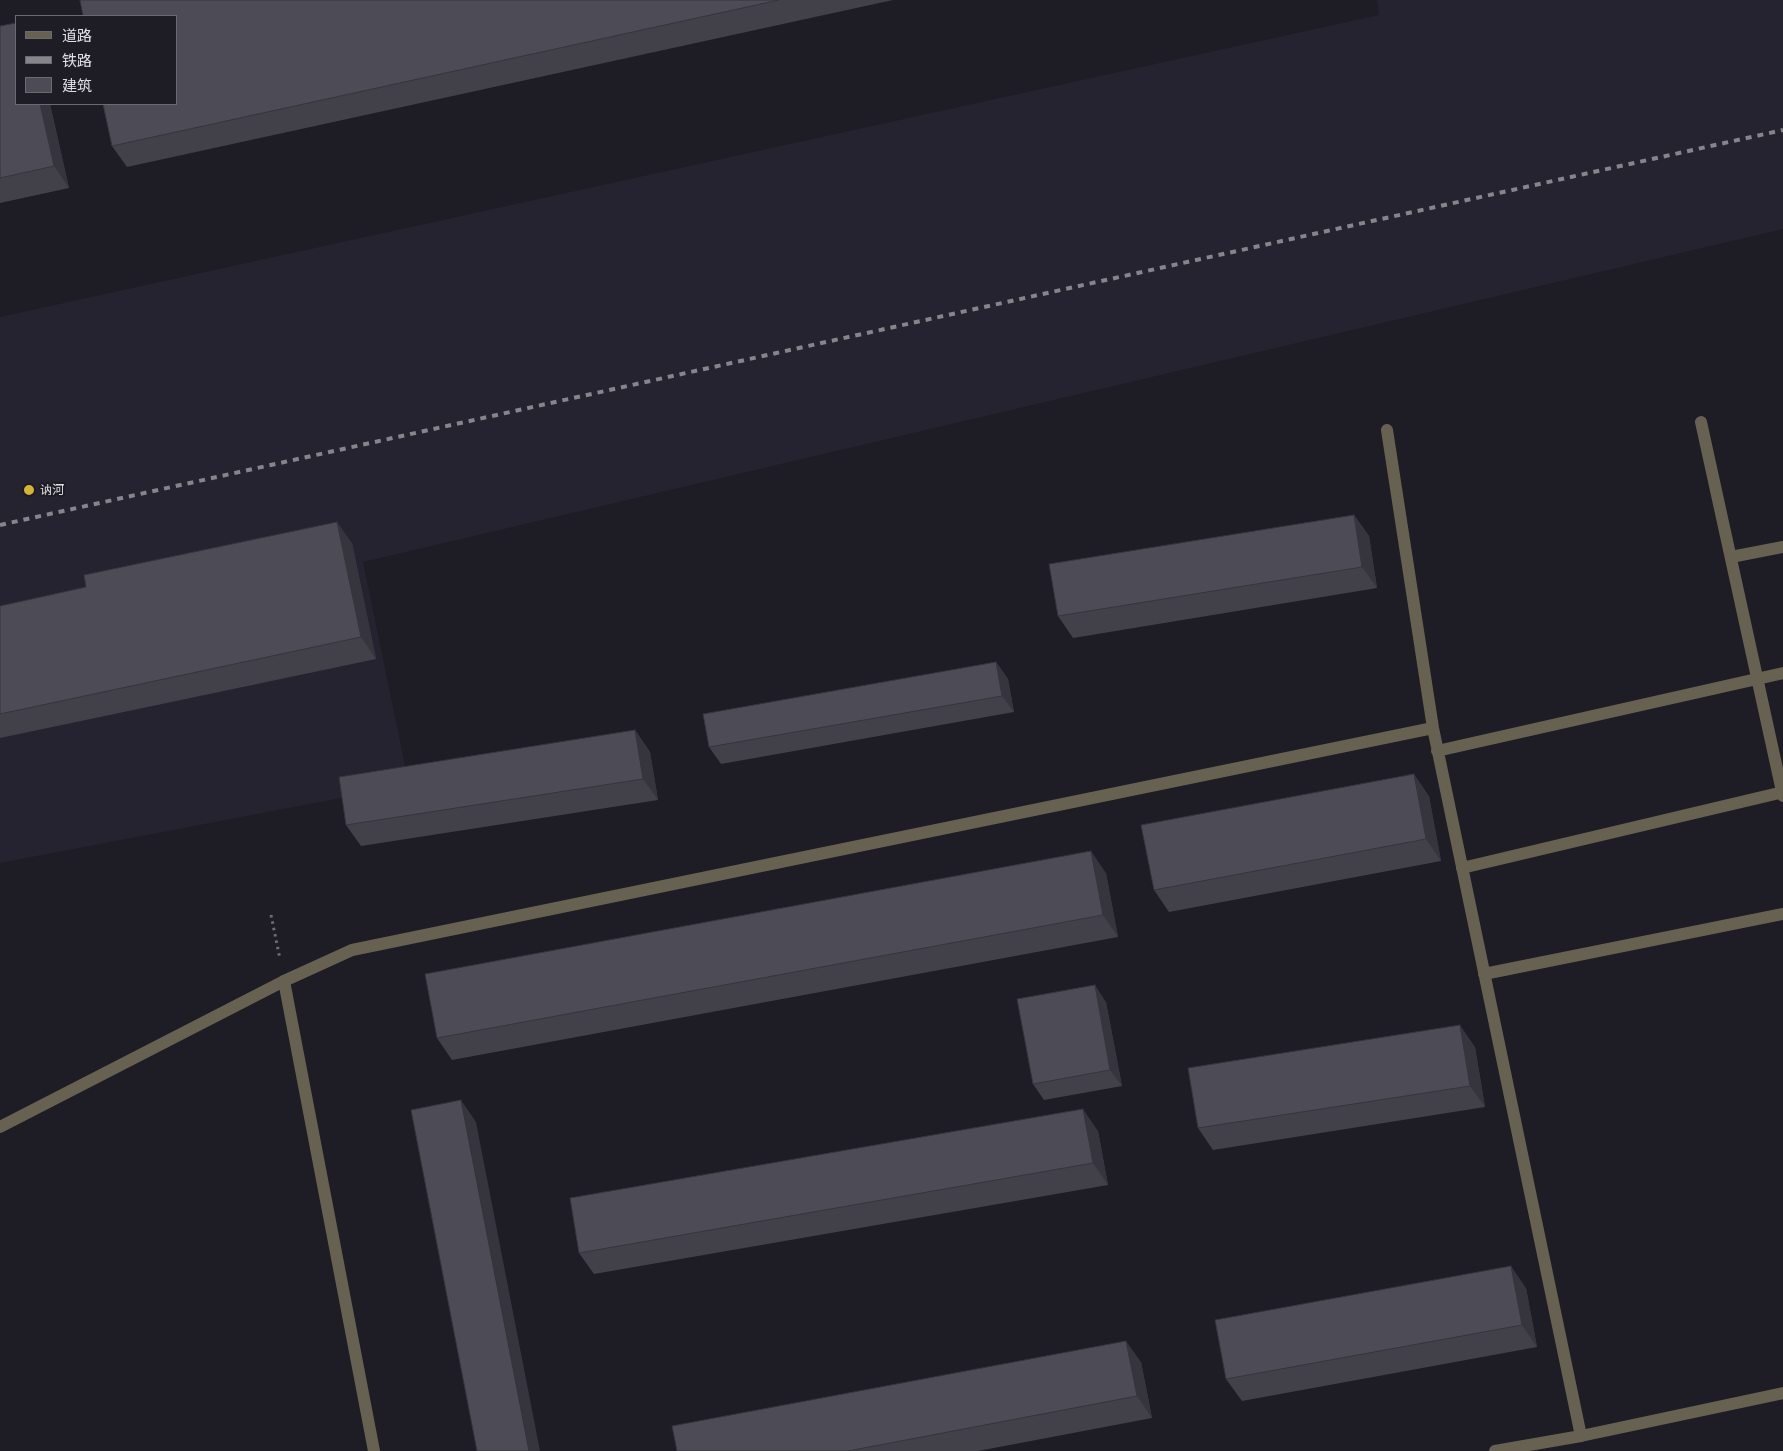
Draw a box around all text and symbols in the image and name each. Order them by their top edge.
legend [15,15,178,105]
text: 道路 [62,26,92,45]
text: 铁路 [62,51,92,70]
text: 建筑 [62,76,92,95]
marker: 讷河 [22,483,36,497]
place label: 讷河 [40,483,64,497]

